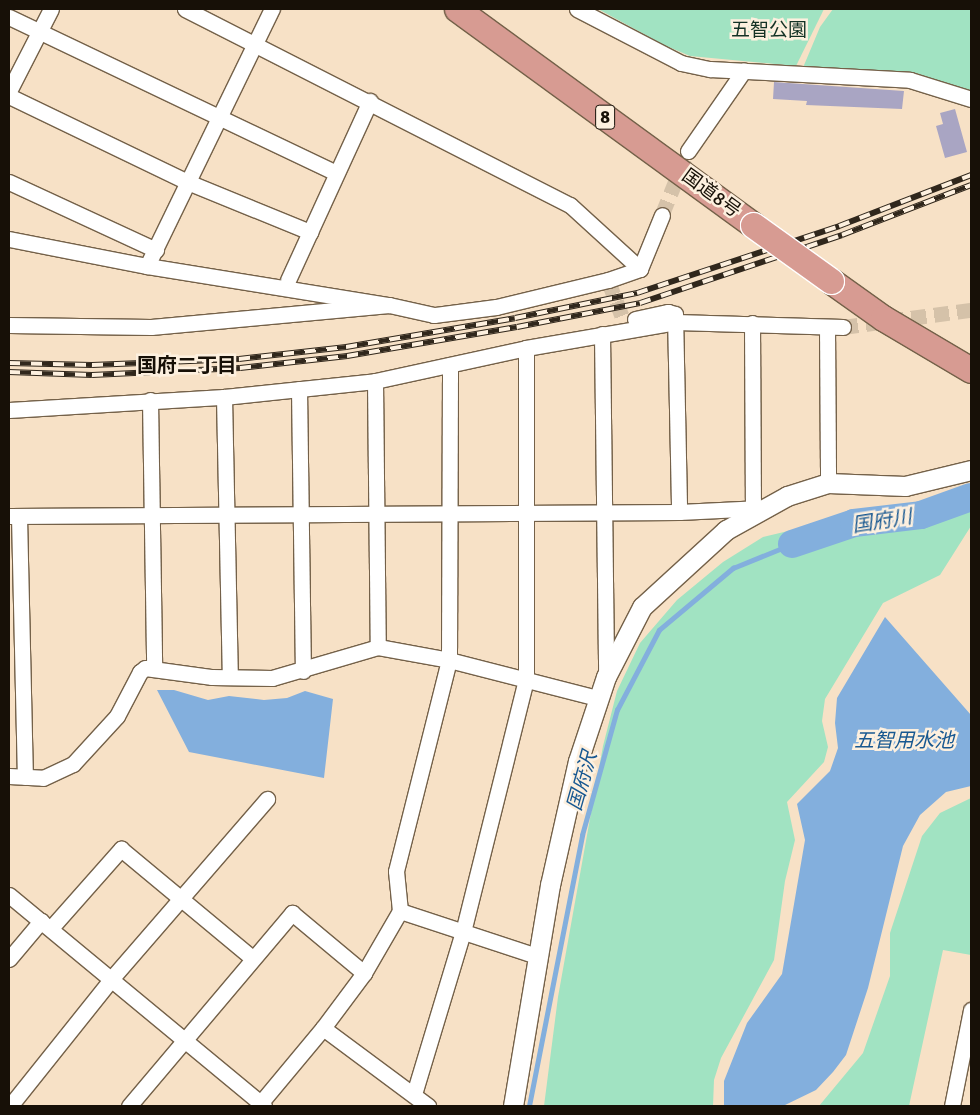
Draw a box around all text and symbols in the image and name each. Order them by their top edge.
park label: 五智公園 [731,20,807,42]
road number: 8 [595,101,615,132]
street label: 国道8号 [677,165,745,223]
district label: 国府二丁目 [137,353,237,377]
water label: 国府川 [850,504,914,538]
water label: 五智用水池 [854,728,954,752]
water label: 国府沢 [562,749,602,813]

